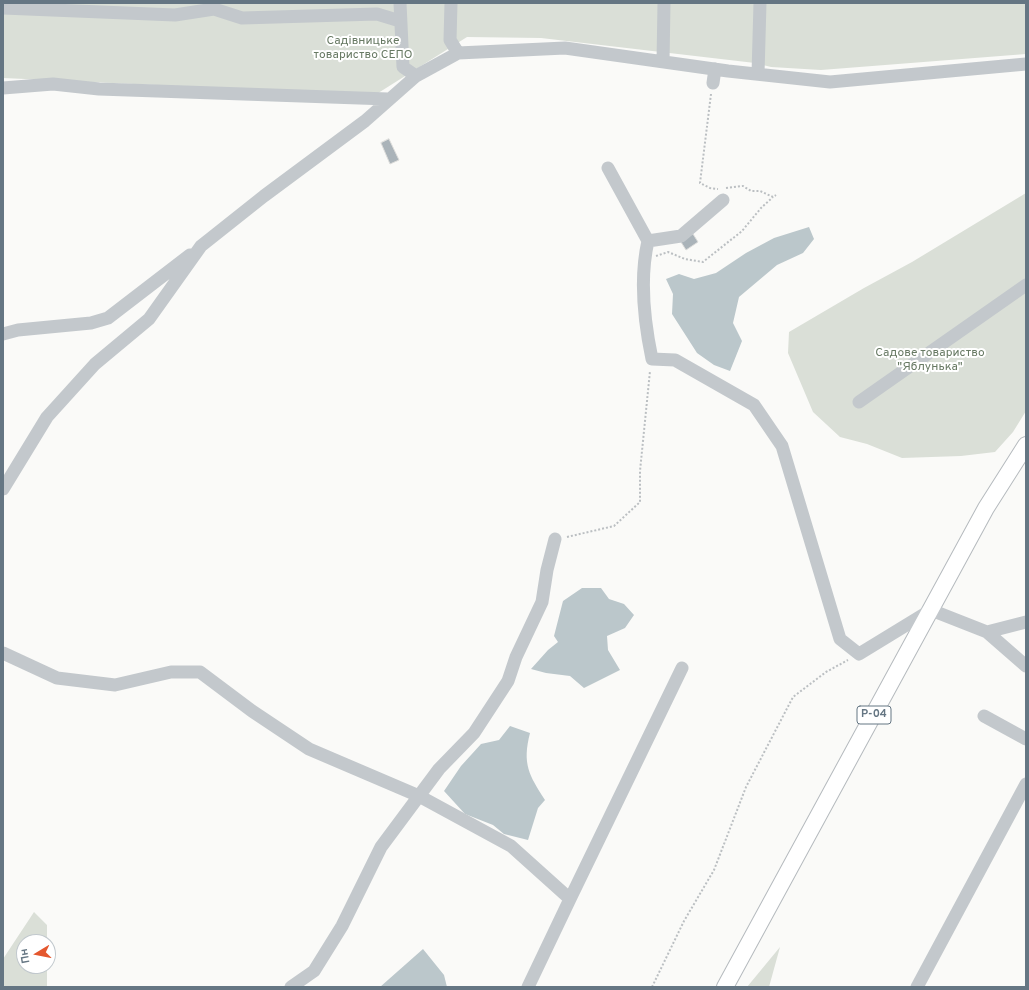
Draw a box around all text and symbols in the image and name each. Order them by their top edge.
park label: Садівницьке товариство СЕПО [314,35,412,63]
park label: Садове товариство "Яблунька" [875,347,985,375]
road number: Р-04 [857,706,891,724]
north arrow [16,934,56,974]
text: Пн [17,947,33,964]

